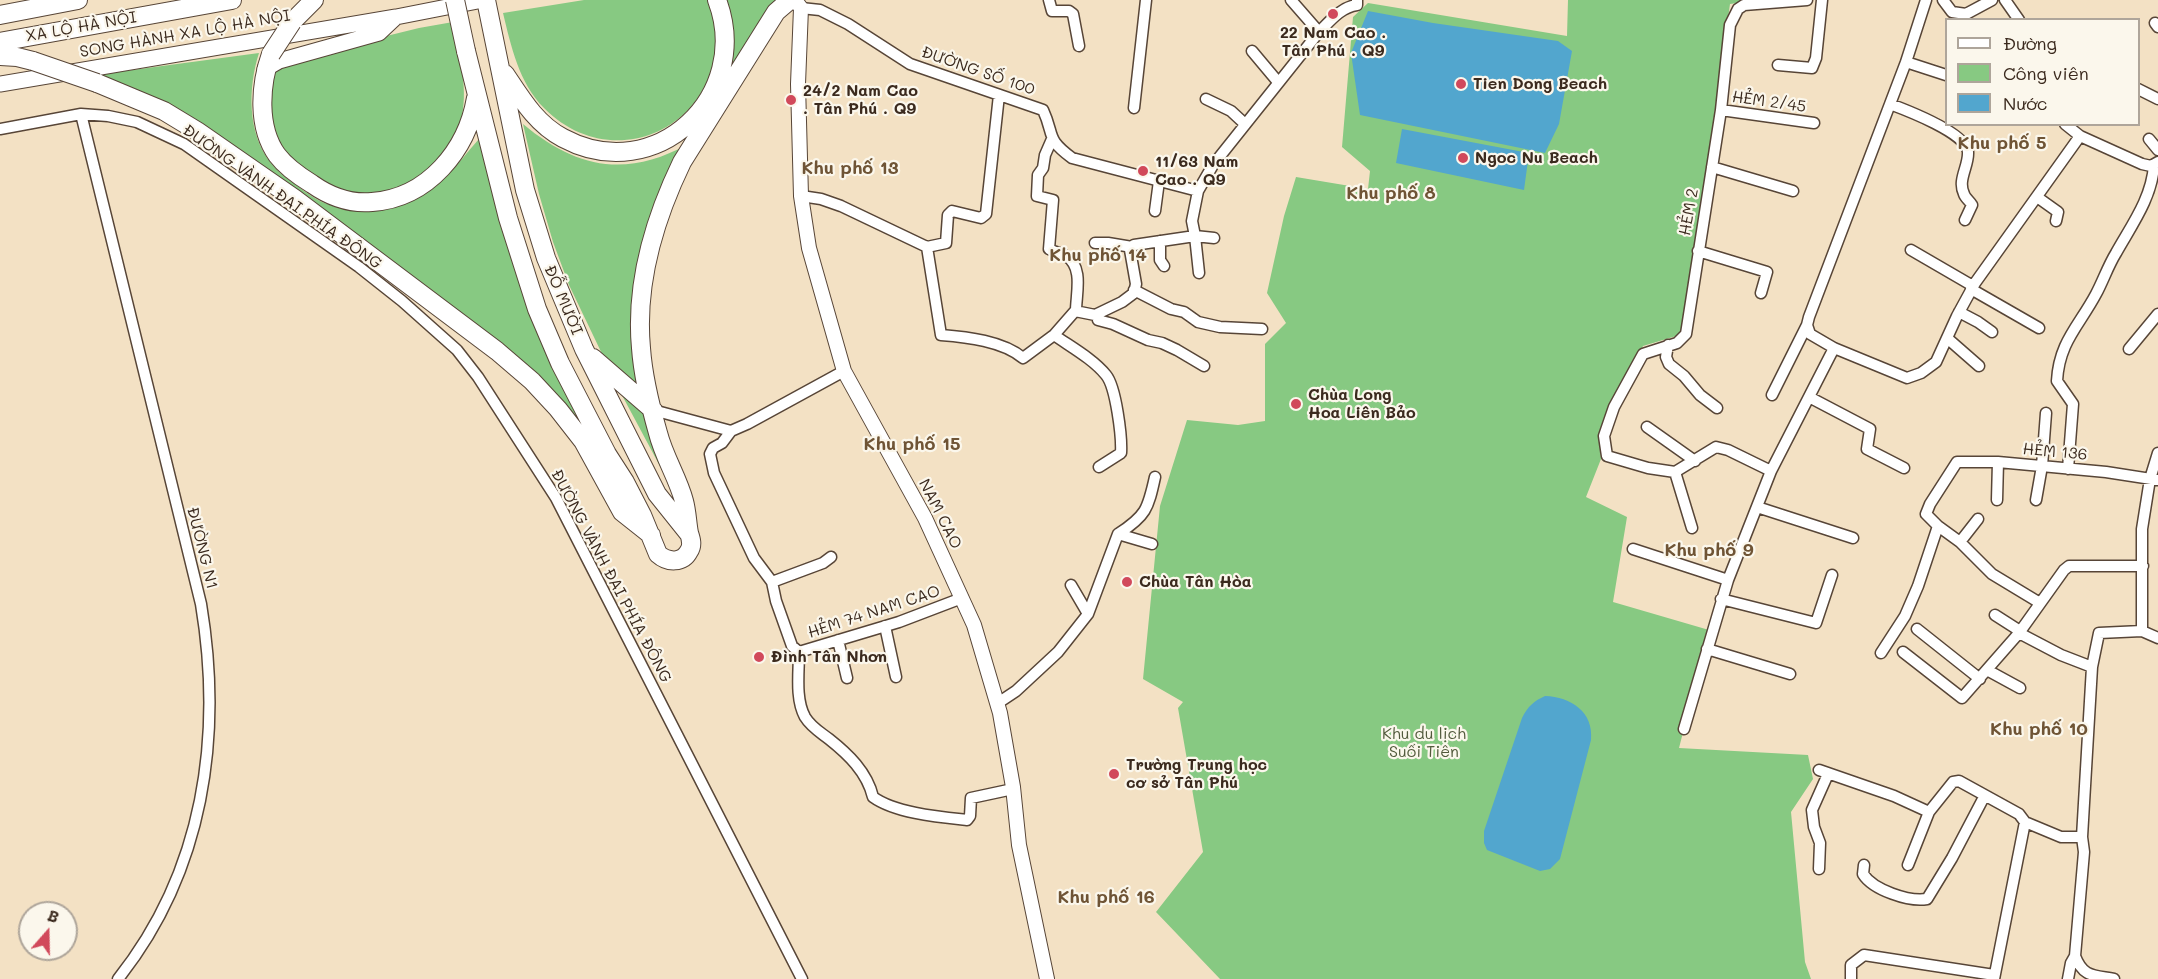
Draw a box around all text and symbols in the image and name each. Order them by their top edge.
street label: SONG HÀNH XA LỘ HÀ NỘI [78,6,292,62]
marker: 22 Nam Cao . Tân Phú . Q9 [1326,7,1340,21]
street label: XA LỘ HÀ NỘI [24,8,138,46]
legend [1945,18,2140,126]
place label: 22 Nam Cao . Tân Phú . Q9 [1280,23,1386,61]
text: Đường [2003,31,2057,55]
street label: ĐƯỜNG SỐ 100 [919,43,1037,99]
text: Công viên [2003,61,2089,85]
place label: Tien Dong Beach [1473,74,1607,94]
marker: Tien Dong Beach [1454,77,1468,91]
place label: 24/2 Nam Cao . Tân Phú . Q9 [803,81,918,119]
street label: HẺM 2/45 [1731,87,1807,117]
text: Nước [2003,91,2047,115]
marker: 24/2 Nam Cao . Tân Phú . Q9 [784,93,798,107]
street label: ĐƯỜNG VÀNH ĐAI PHÍA ĐÔNG [179,121,385,273]
district label: Khu phố 5 [1958,132,2046,154]
place label: Ngoc Nu Beach [1475,148,1598,168]
marker: Ngoc Nu Beach [1456,151,1470,165]
place label: 11/63 Nam Cao . Q9 [1155,152,1238,190]
district label: Khu phố 13 [801,157,899,179]
marker: 11/63 Nam Cao . Q9 [1136,164,1150,178]
district label: Khu phố 8 [1346,182,1436,204]
street label: HẺM 2 [1675,187,1703,237]
district label: Khu phố 14 [1049,244,1147,266]
street label: ĐỖ MƯỜI [540,262,586,338]
place label: Chùa Long Hoa Liên Bảo [1308,385,1416,423]
marker: Chùa Long Hoa Liên Bảo [1289,397,1303,411]
district label: Khu phố 15 [864,433,960,455]
street label: HẺM 136 [2022,440,2088,464]
street label: ĐƯỜNG VÀNH ĐAI PHÍA ĐÔNG [546,466,676,686]
street label: NAM CAO [914,476,966,552]
street label: ĐƯỜNG N1 [183,505,221,591]
district label: Khu phố 9 [1664,539,1754,561]
place label: Chùa Tân Hòa [1139,572,1252,592]
marker: Chùa Tân Hòa [1120,575,1134,589]
street label: HẺM 74 NAM CAO [806,582,942,642]
place label: Đình Tân Nhơn [771,647,887,667]
marker: Đình Tân Nhơn [752,650,766,664]
district label: Khu phố 10 [1990,718,2088,740]
park label: Khu du lịch Suối Tiên [1382,724,1466,762]
place label: Trường Trung học cơ sở Tân Phú [1126,755,1267,793]
marker: Trường Trung học cơ sở Tân Phú [1107,767,1121,781]
district label: Khu phố 16 [1057,886,1155,908]
north arrow [18,901,78,961]
text: B [45,904,62,927]

